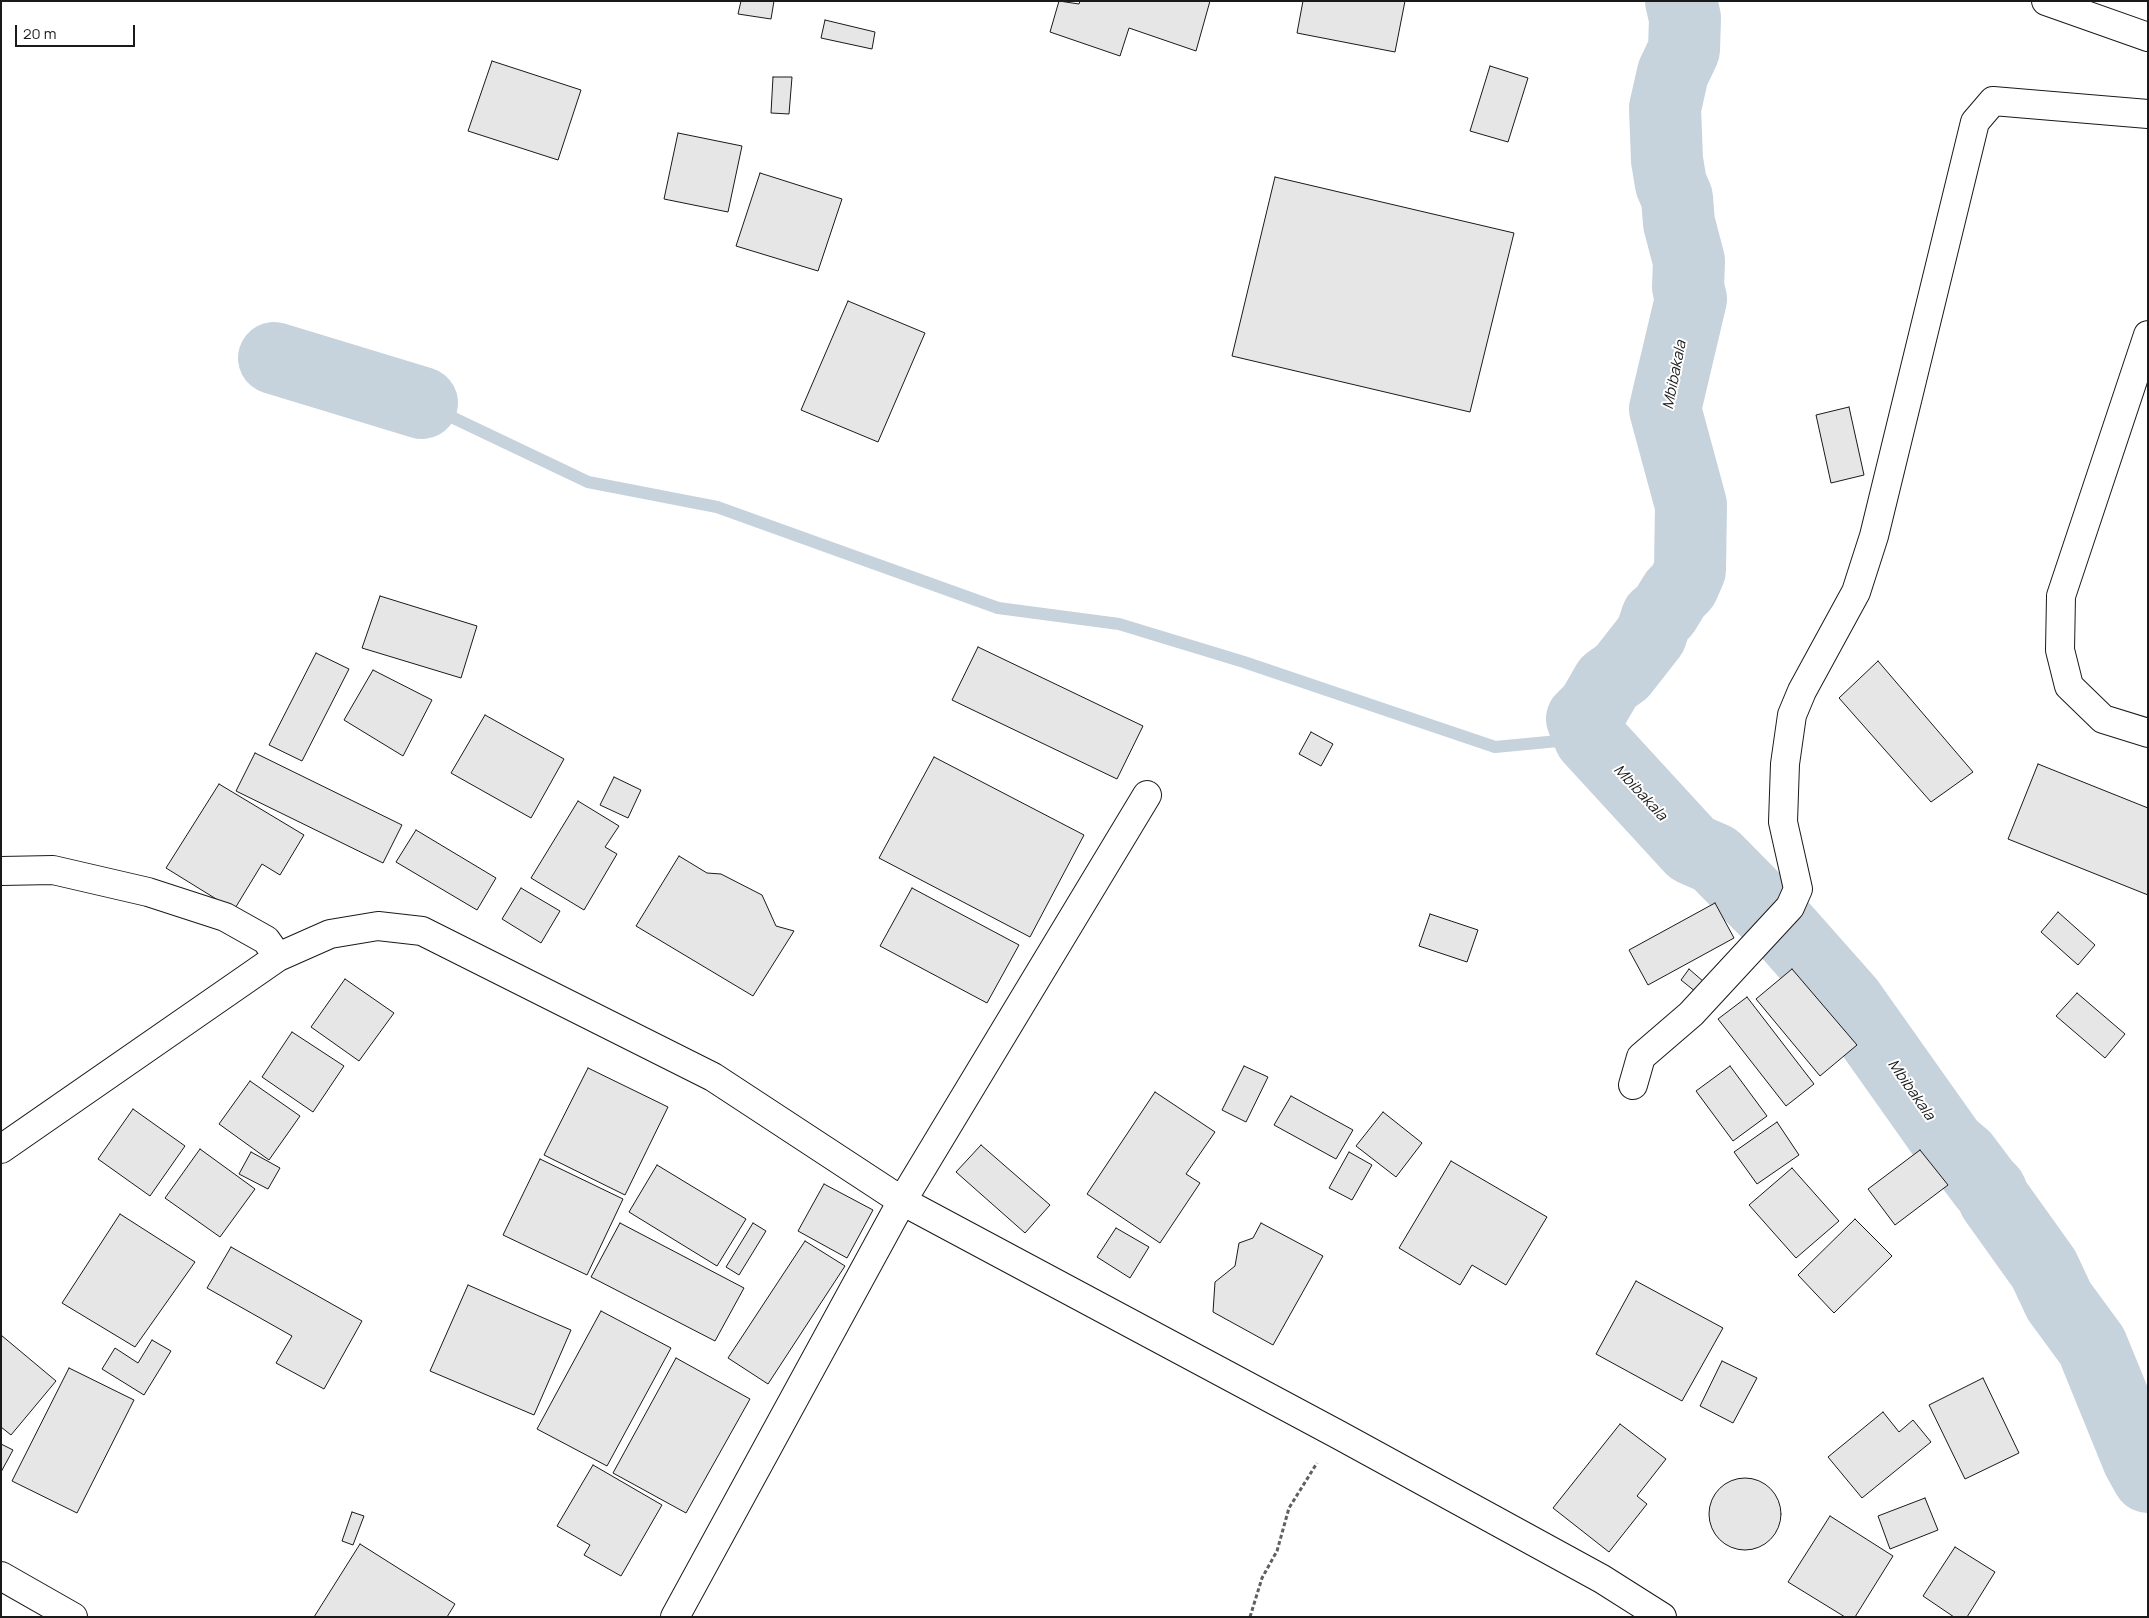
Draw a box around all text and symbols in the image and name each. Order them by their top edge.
scale bar [18,15,138,47]
text: 20 m [23,23,56,44]
water label: Mbibakala [1660,339,1690,411]
water label: Mbibakala [1610,761,1670,825]
water label: Mbibakala [1884,1056,1938,1124]

